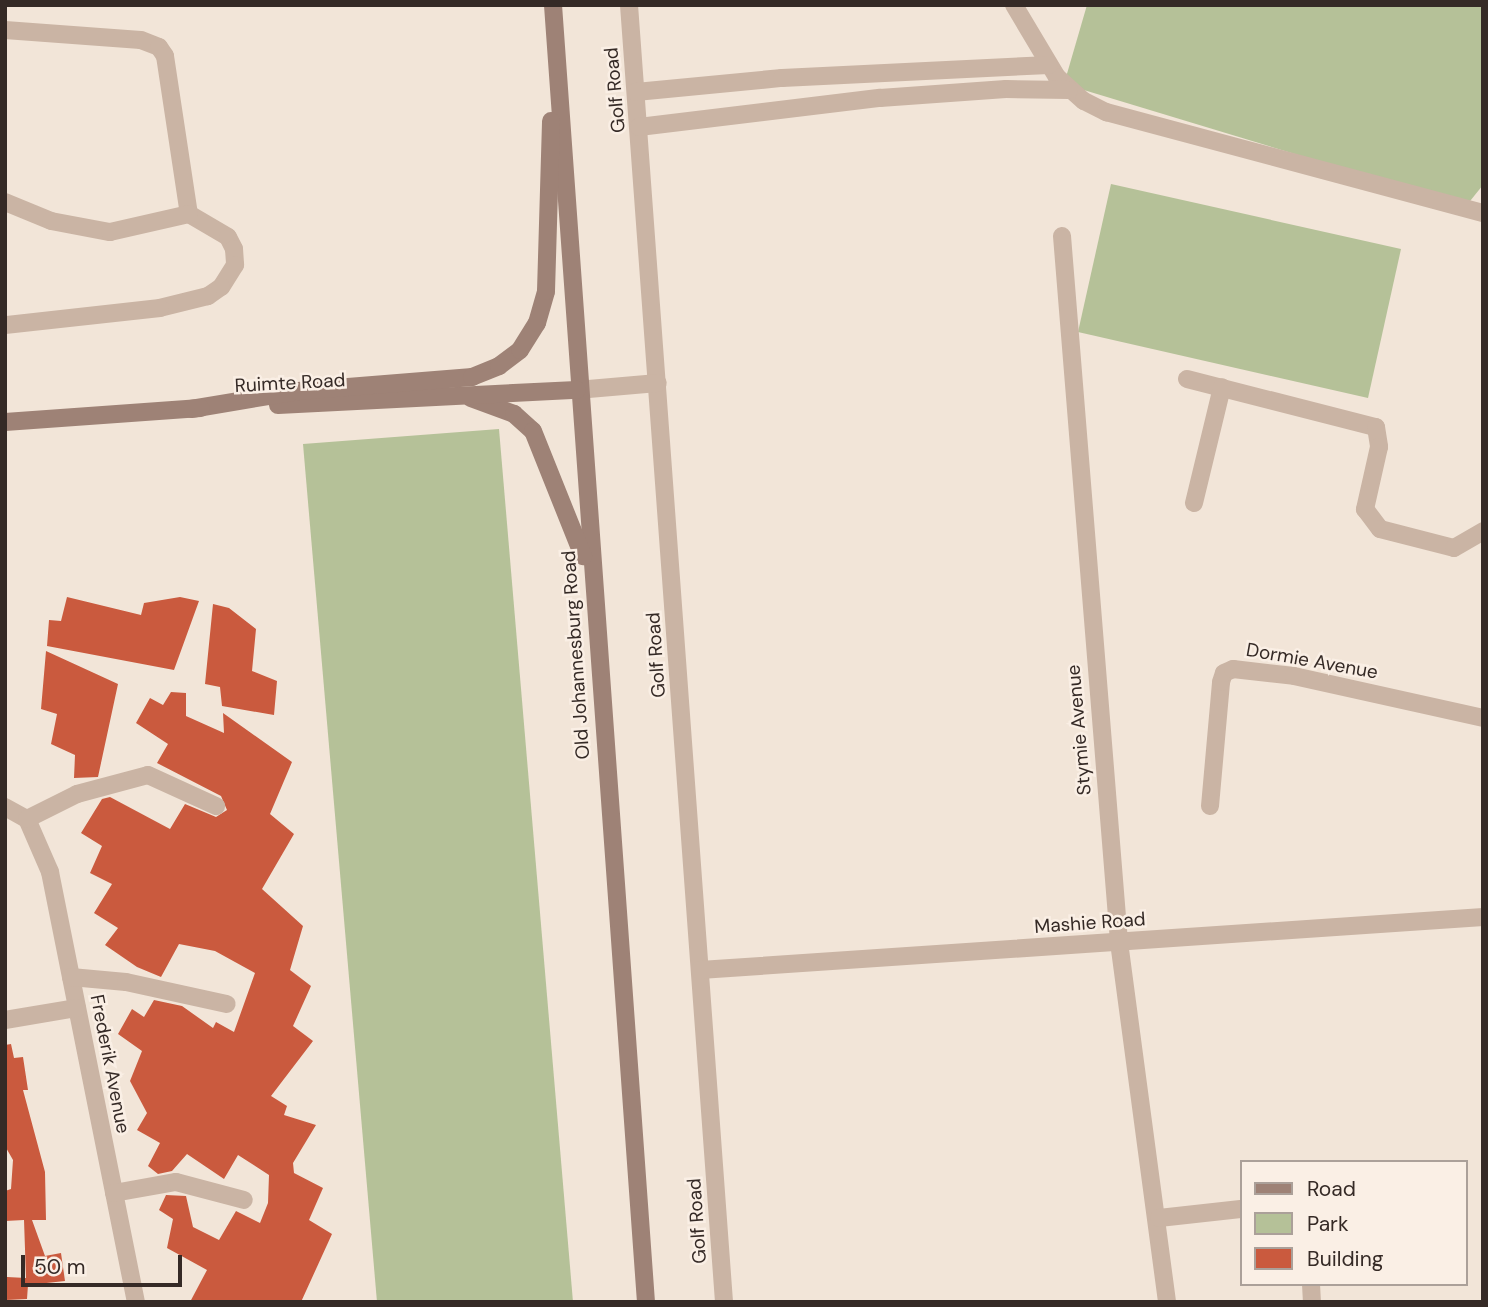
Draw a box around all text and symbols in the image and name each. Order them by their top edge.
street label: Golf Road [600,46,630,134]
street label: Ruimte Road [234,369,346,397]
street label: Old Johannesburg Road [557,550,595,760]
street label: Golf Road [642,611,670,699]
street label: Dormie Avenue [1244,638,1380,684]
street label: Stymie Avenue [1062,664,1096,796]
street label: Mashie Road [1034,908,1146,938]
street label: Frederik Avenue [85,993,135,1135]
legend [1240,1160,1467,1286]
text: Road [1307,1175,1356,1203]
street label: Golf Road [683,1177,711,1265]
text: Park [1307,1210,1348,1238]
scale bar [24,1240,186,1284]
text: Building [1307,1245,1383,1273]
text: 50 m [34,1253,85,1281]

